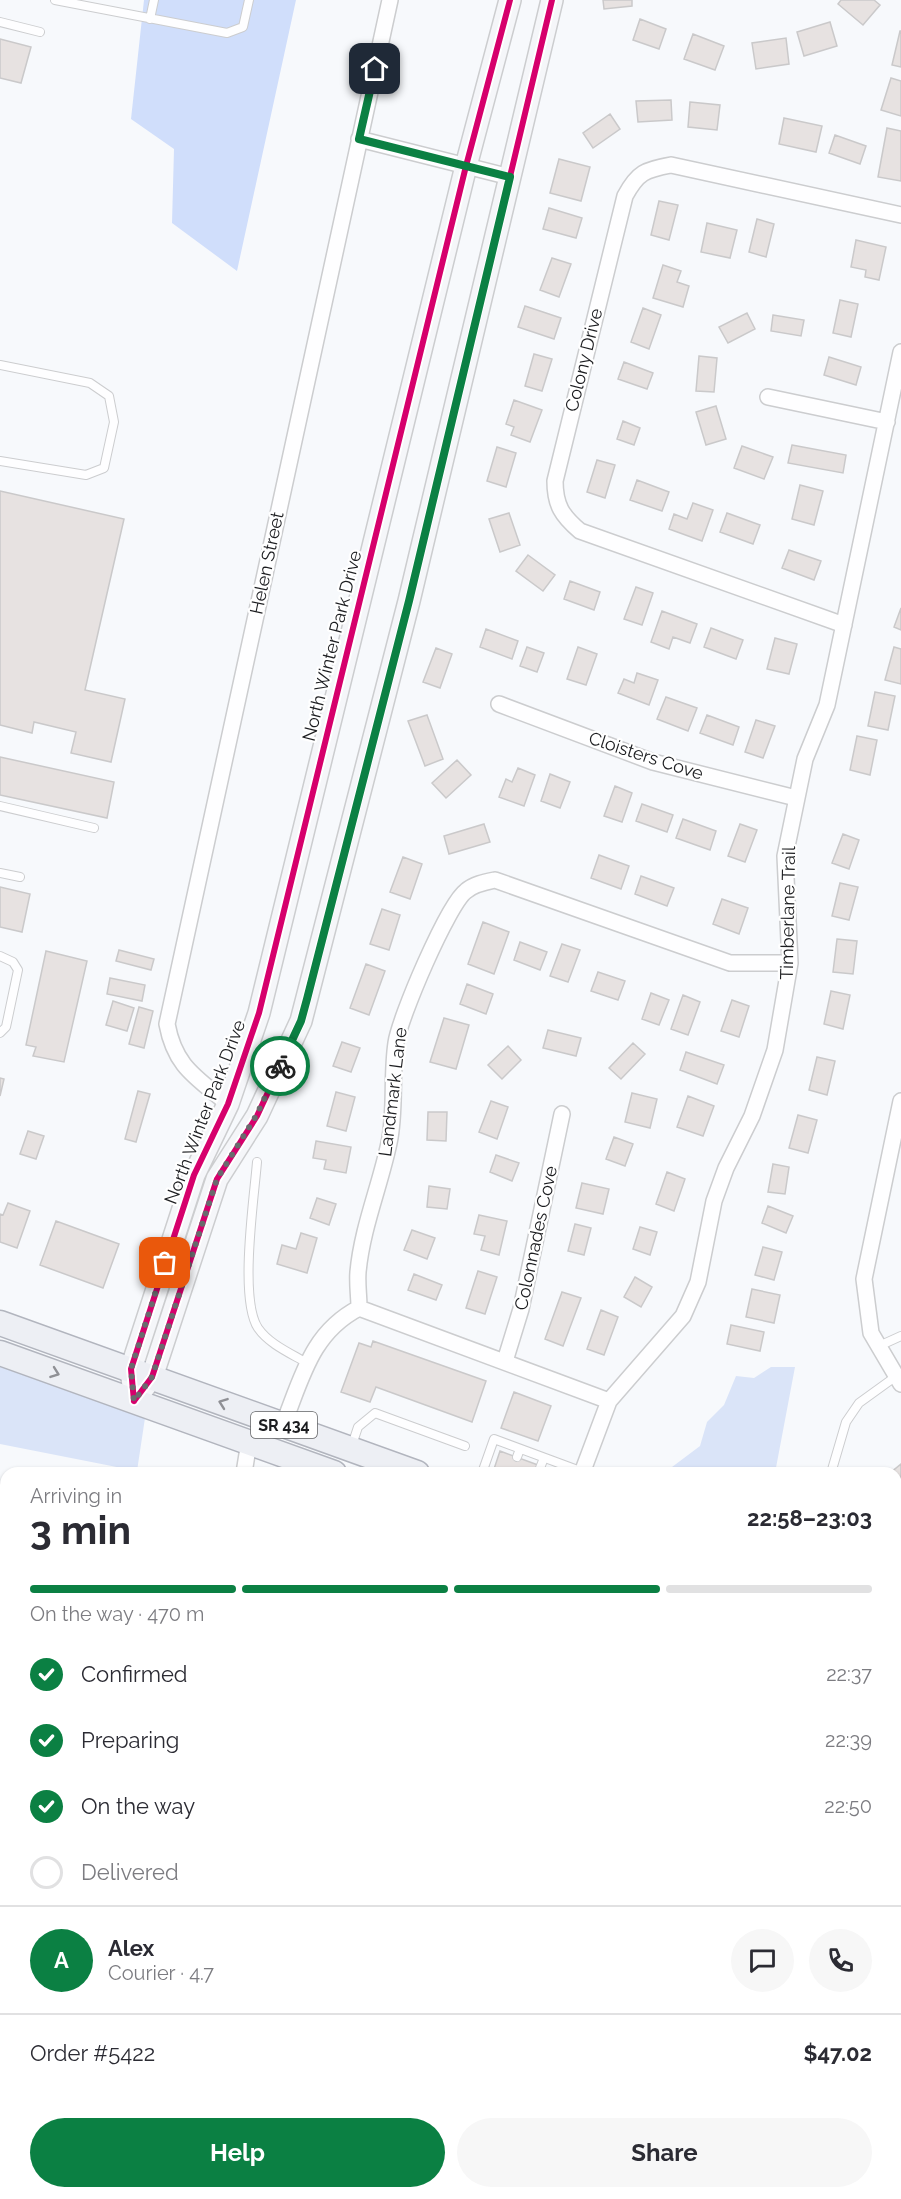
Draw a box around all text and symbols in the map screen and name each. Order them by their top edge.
pin [349,43,400,94]
icon: home [358,52,391,85]
street label: Colony Drive [561,306,607,414]
street label: Helen Street [245,510,288,616]
street label: North Winter Park Drive [298,548,365,743]
street label: Cloisters Cove [586,727,706,784]
street label: Timberlane Trail [776,846,799,980]
street label: North Winter Park Drive [160,1016,250,1207]
street label: Landmark Lane [374,1026,411,1158]
courier [250,1036,310,1096]
icon: bike [264,1050,297,1083]
street label: Colonnades Cove [510,1163,561,1312]
pin [139,1237,190,1288]
icon: bag [148,1246,181,1279]
one-way arrow [49,1365,60,1378]
one-way arrow [219,1398,229,1411]
road number: SR 434 [251,1412,317,1438]
text: Arriving in [30,1484,122,1508]
text: 22:58–23:03 [747,1505,872,1531]
text: 3 min [30,1507,131,1553]
text: On the way · 470 m [30,1602,204,1626]
icon: check [30,1658,63,1691]
text: Confirmed [81,1661,188,1687]
text: 22:37 [826,1662,872,1686]
icon: check [30,1724,63,1757]
text: Preparing [81,1727,179,1753]
text: 22:39 [825,1728,872,1752]
icon: check [30,1790,63,1823]
text: On the way [81,1793,195,1819]
text: 22:50 [824,1794,872,1818]
text: Delivered [81,1859,179,1885]
button: chat [731,1929,794,1992]
button: phone [809,1929,872,1992]
text: Alex [108,1935,154,1961]
text: A [54,1947,69,1973]
text: Courier · 4.7 [108,1961,214,1985]
text: Order #5422 [30,2040,155,2066]
text: $47.02 [803,2040,872,2066]
button: Help [30,2118,445,2187]
button: Share [457,2118,872,2187]

